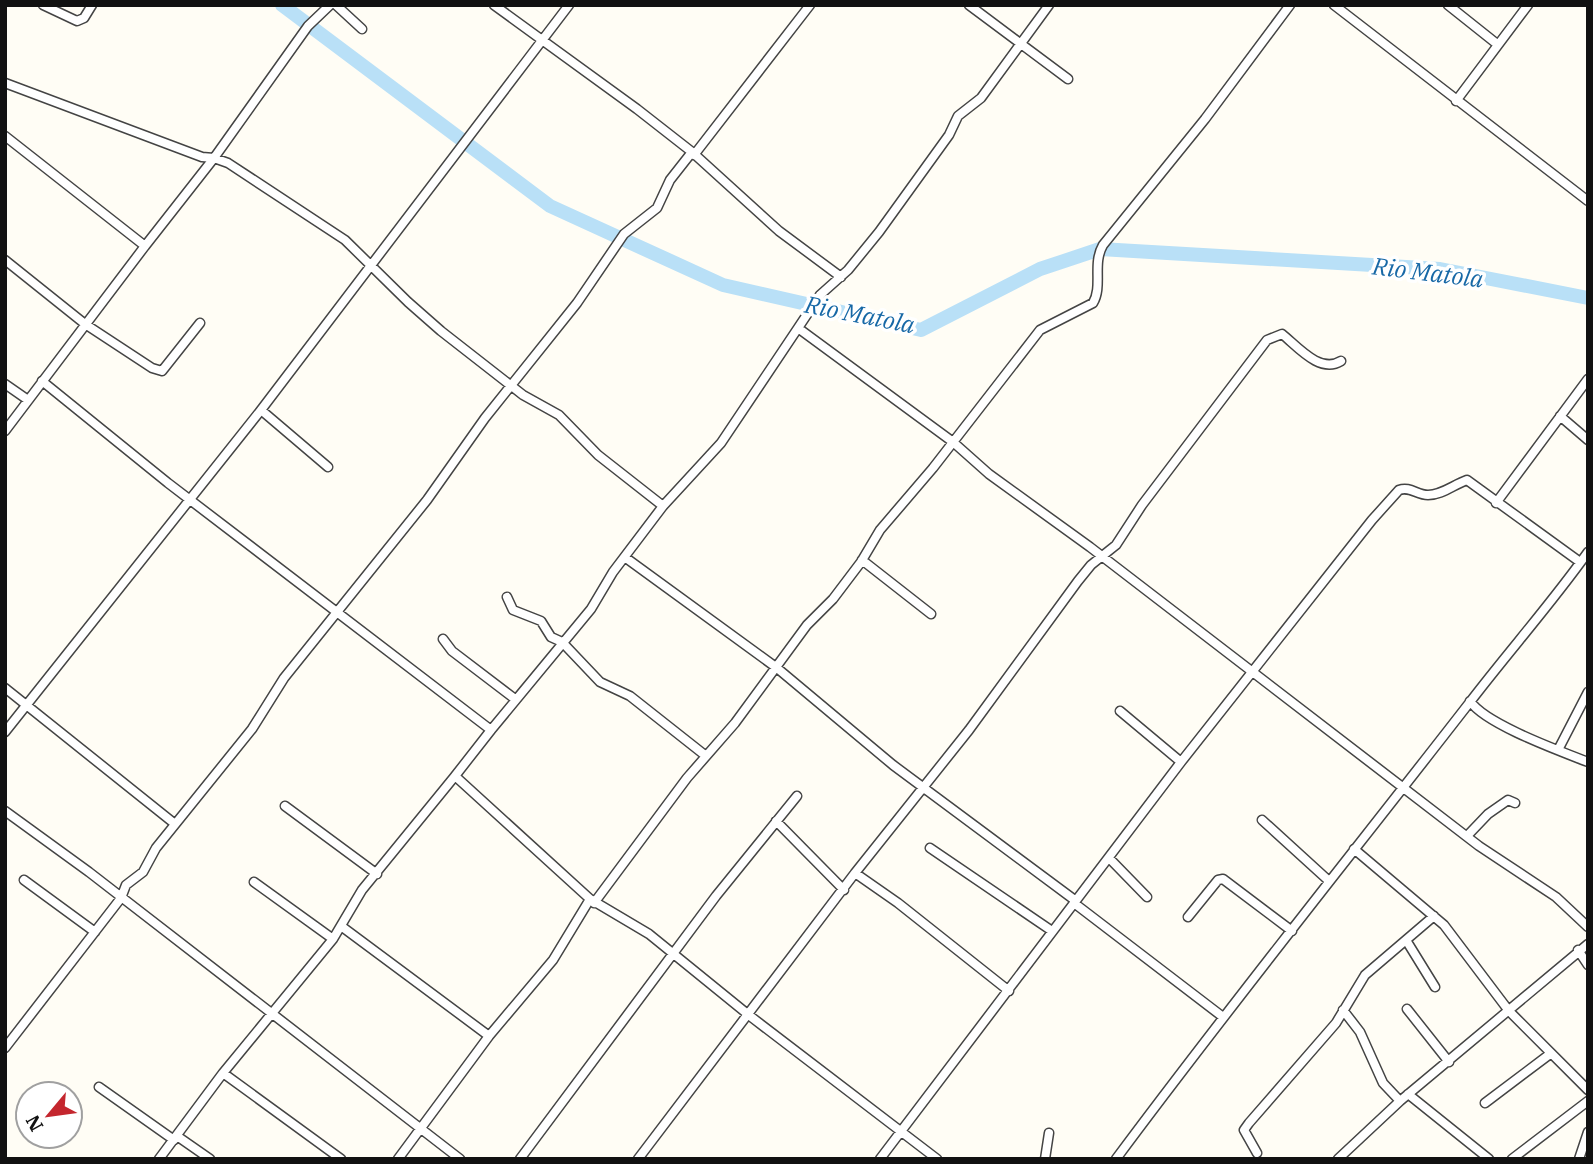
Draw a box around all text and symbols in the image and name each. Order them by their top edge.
water label: Rio Matola [1370,249,1485,295]
water label: Rio Matola [801,287,918,340]
north arrow [14,1080,84,1150]
text: N [20,1111,48,1136]

